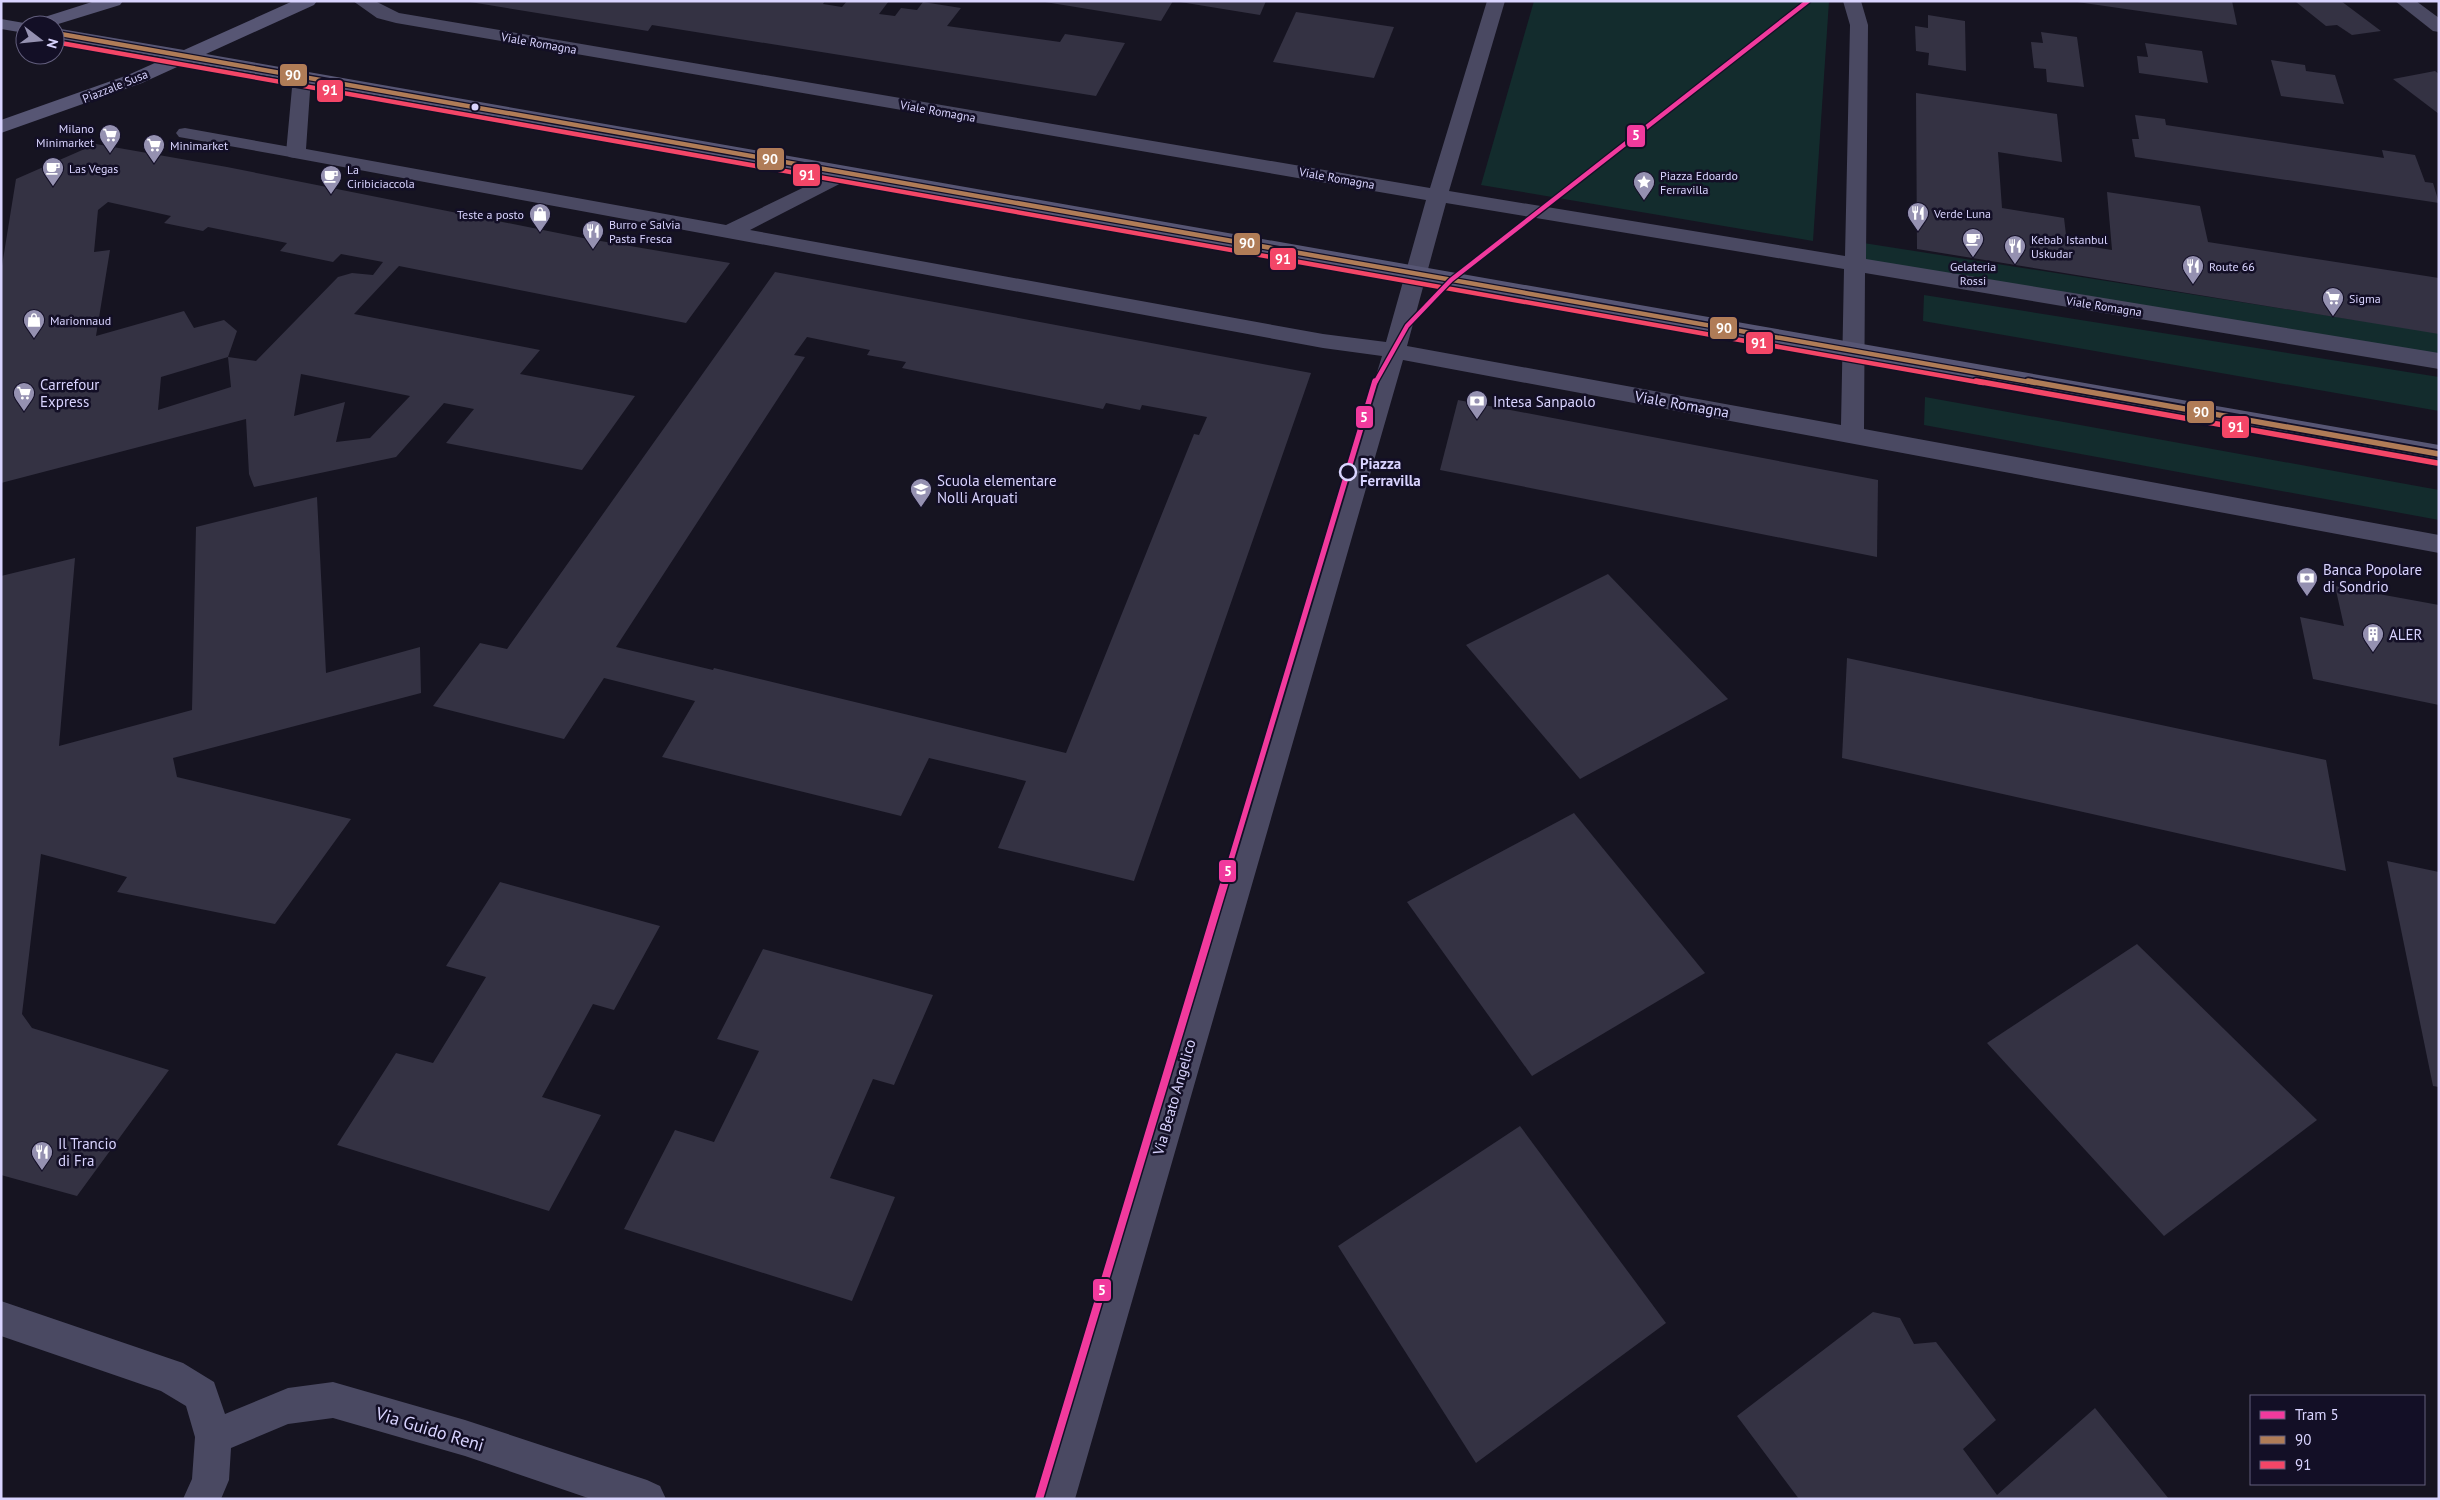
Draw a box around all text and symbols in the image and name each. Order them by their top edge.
north arrow [15,15,65,65]
street label: Viale Romagna [499,29,578,57]
text: N [43,37,62,50]
line badge: 90 [279,63,308,87]
street label: Piazzale Susa [80,66,150,106]
text: 90 [285,66,301,84]
line badge: 91 [316,79,344,103]
text: 91 [322,81,338,99]
street label: Viale Romagna [898,97,977,125]
unlabelled marker [470,102,480,112]
place label: Milano Minimarket [36,121,94,150]
supermarket icon: Milano Minimarket [98,123,122,154]
line badge: 5 [1626,124,1646,148]
text: 5 [1632,126,1640,144]
supermarket icon: Minimarket [142,133,166,164]
place label: Minimarket [170,138,228,153]
line badge: 90 [756,147,785,171]
text: 90 [762,150,778,168]
cafe icon: Las Vegas [41,156,65,187]
place label: Las Vegas [69,161,118,176]
place label: La Ciribiciaccola [347,162,415,191]
line badge: 91 [792,163,821,187]
cafe icon: La Ciribiciaccola [319,164,343,195]
street label: Viale Romagna [1297,164,1376,192]
text: 91 [799,166,815,184]
place label: Piazza Edoardo Ferravilla [1660,168,1738,197]
place icon: Piazza Edoardo Ferravilla [1632,170,1656,201]
restaurant icon: Verde Luna [1906,201,1930,232]
shop icon: Teste a posto [528,202,552,233]
place label: Verde Luna [1933,206,1991,221]
place label: Teste a posto [457,207,524,222]
place label: Burro e Salvia Pasta Fresca [609,217,680,246]
restaurant icon: Burro e Salvia Pasta Fresca [581,219,605,250]
cafe icon: Gelateria Rossi [1961,227,1985,258]
line badge: 90 [1233,232,1261,256]
place label: Kebab Istanbul Uskudar [2031,232,2108,261]
text: 90 [1239,234,1255,252]
restaurant icon: Kebab Istanbul Uskudar [2003,234,2027,265]
line badge: 91 [1269,247,1297,271]
text: 91 [1275,250,1291,268]
restaurant icon: Route 66 [2181,254,2205,285]
place label: Gelateria Rossi [1950,259,1996,288]
place label: Route 66 [2209,259,2255,274]
supermarket icon: Sigma [2321,286,2345,317]
place label: Sigma [2349,291,2381,306]
street label: Viale Romagna [2064,292,2143,319]
shop icon: Marionnaud [22,308,46,339]
place label: Marionnaud [50,313,111,328]
line badge: 90 [1709,316,1738,340]
text: 90 [1716,319,1732,337]
line badge: 91 [1745,331,1774,355]
text: 91 [1751,334,1767,352]
place label: Carrefour Express [40,375,99,411]
supermarket icon: Carrefour Express [12,381,36,412]
street label: Viale Romagna [1632,386,1731,422]
bank icon: Intesa Sanpaolo [1465,389,1489,420]
place label: Intesa Sanpaolo [1493,392,1596,411]
line badge: 90 [2186,400,2215,424]
text: 90 [2193,403,2209,421]
line badge: 5 [1355,405,1374,429]
text: 5 [1360,408,1368,426]
line badge: 91 [2221,415,2250,439]
text: 91 [2228,418,2244,436]
place label: Piazza Ferravilla [1360,454,1421,490]
marker: Piazza Ferravilla [1339,463,1357,481]
place label: Scuola elementare Nolli Arquati [937,471,1057,507]
school or university icon: Scuola elementare Nolli Arquati [909,477,933,508]
place label: Banca Popolare di Sondrio [2323,560,2422,596]
bank icon: Banca Popolare di Sondrio [2295,566,2319,597]
building icon: ALER [2361,622,2385,653]
place label: ALER [2389,625,2423,644]
line badge: 5 [1218,859,1237,883]
text: 5 [1224,862,1232,880]
street label: Via Beato Angelico [1148,1037,1200,1158]
place label: Il Trancio di Fra [58,1134,117,1170]
restaurant icon: Il Trancio di Fra [30,1140,54,1171]
line badge: 5 [1092,1278,1112,1302]
text: 5 [1098,1281,1106,1299]
legend [2250,1395,2425,1485]
street label: Via Guido Reni [372,1401,487,1456]
text: Tram 5 [2295,1405,2339,1424]
text: 90 [2295,1430,2311,1449]
text: 91 [2295,1455,2311,1474]

